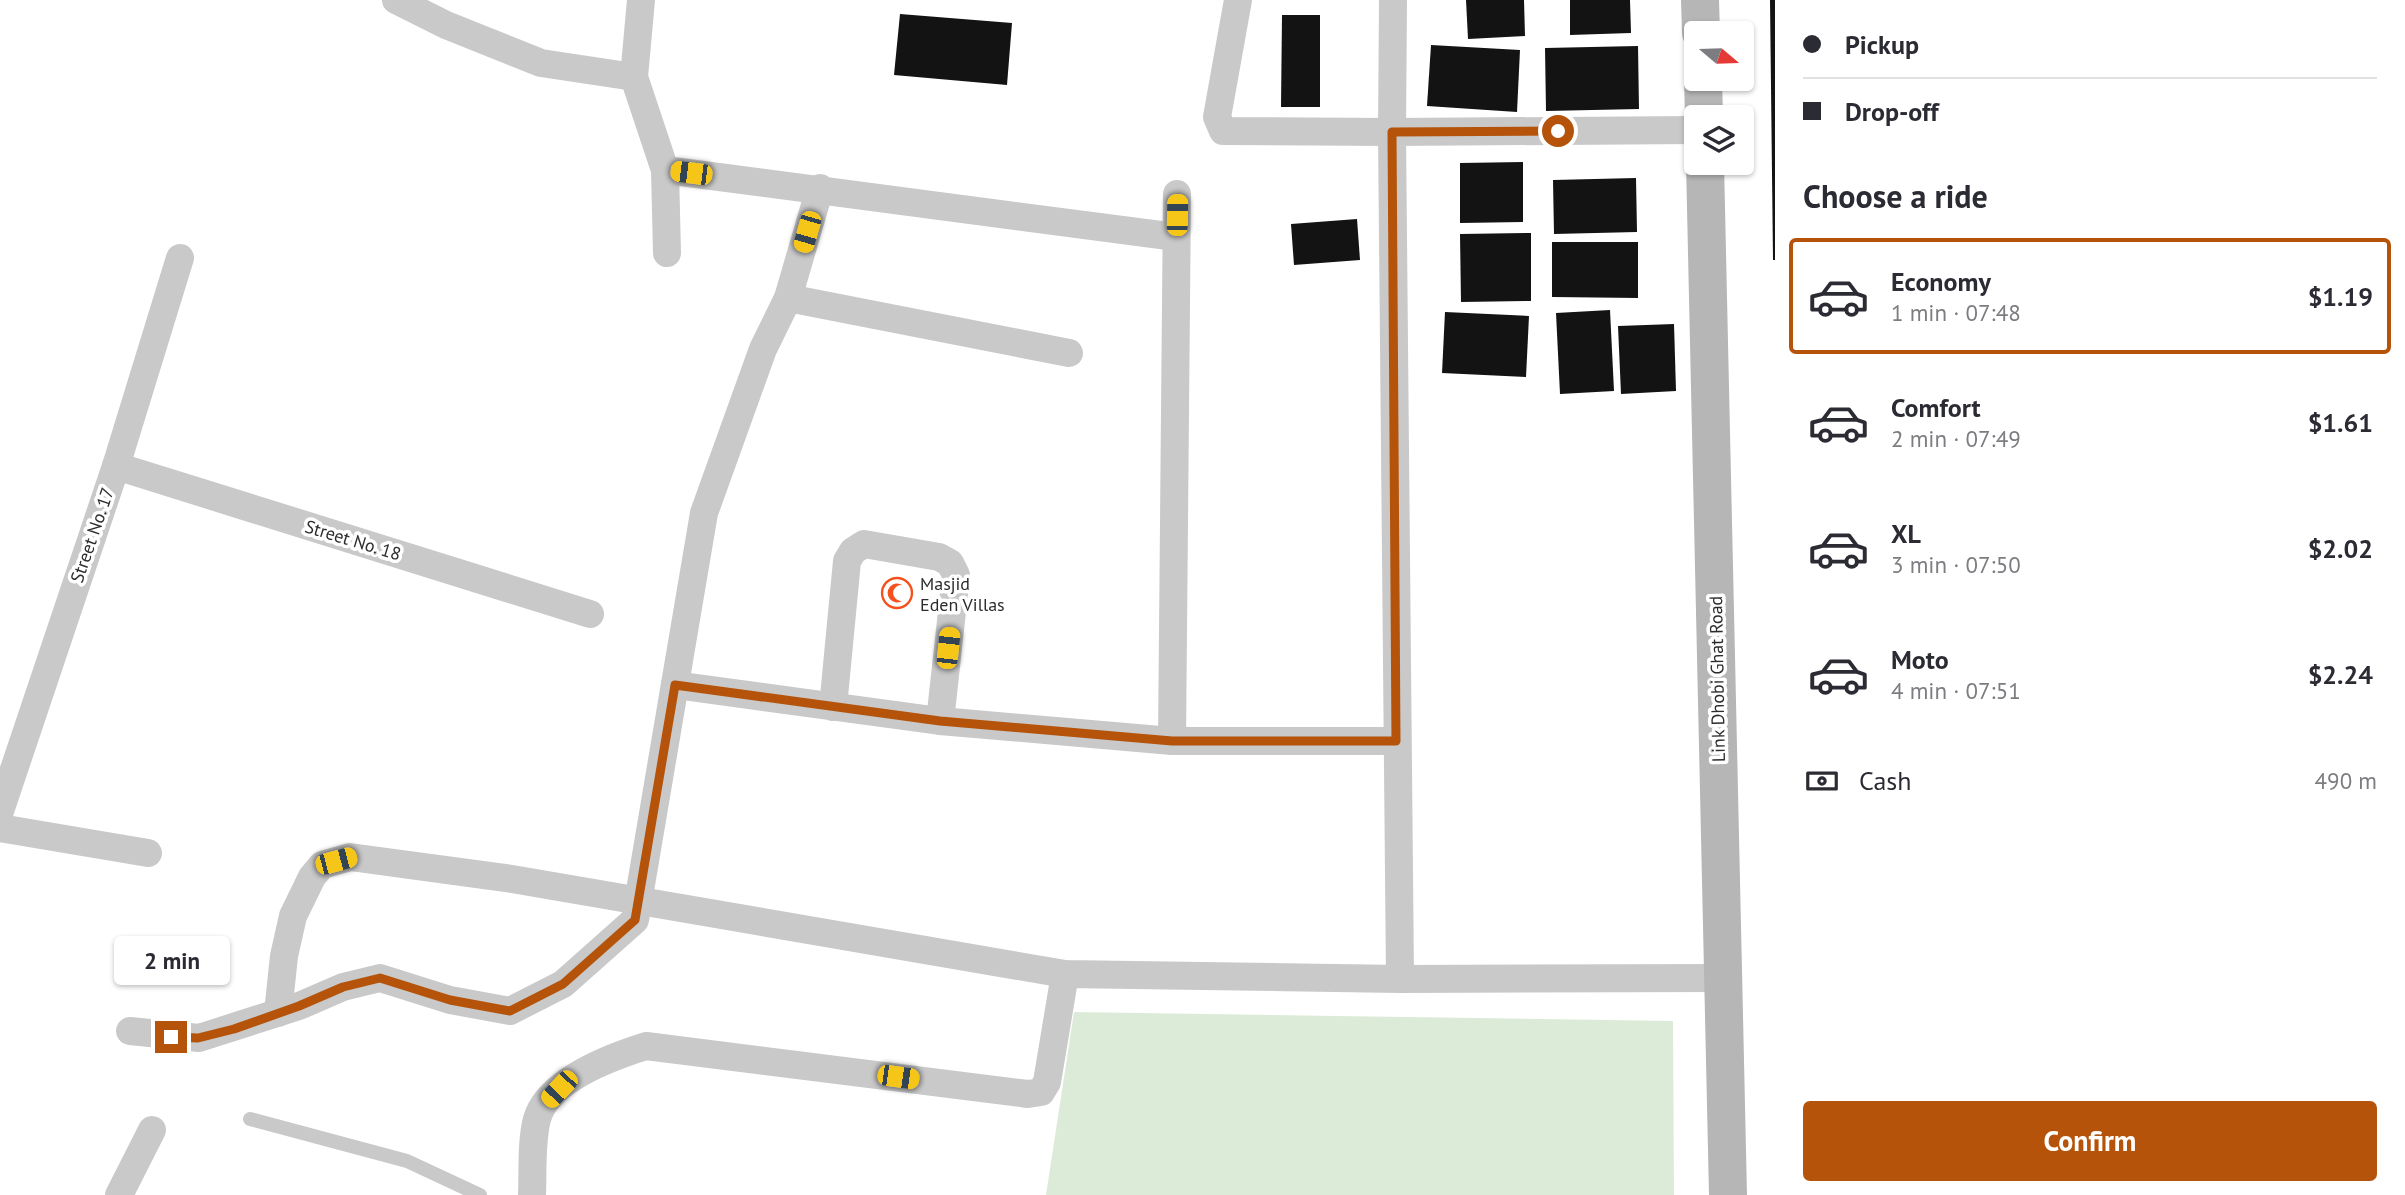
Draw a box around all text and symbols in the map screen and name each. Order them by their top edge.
north arrow [1684,21,1754,91]
map controls [1684,21,1754,175]
text: Pickup [1845,28,1919,61]
text: Drop-off [1845,95,1939,128]
button: layers [1684,105,1754,175]
route start [1542,115,1574,147]
car [669,160,714,186]
text: Choose a ride [1803,175,1988,217]
car [1167,194,1188,236]
car [792,209,823,255]
icon: car [1807,265,1870,328]
text: Economy [1891,265,1991,298]
text: $1.19 [2308,280,2373,313]
text: 1 min · 07:48 [1891,298,2021,327]
icon: car [1807,391,1870,454]
text: Comfort [1891,391,1981,424]
text: $1.61 [2308,406,2373,439]
text: 2 min · 07:49 [1891,424,2021,453]
street label: Street No. 17 [65,484,119,586]
street label: Street No. 18 [302,515,404,565]
icon: car [1807,517,1870,580]
text: XL [1891,517,1921,550]
text: $2.02 [2308,532,2373,565]
text: 3 min · 07:50 [1891,550,2021,579]
place label: Masjid Eden Villas [920,572,1005,616]
mosque icon: Masjid Eden Villas [880,576,914,610]
street label: Link Dhobi Ghat Road [1704,596,1730,762]
car [936,626,961,670]
icon: car [1807,643,1870,706]
text: Moto [1891,643,1949,676]
text: $2.24 [2308,658,2373,691]
text: 4 min · 07:51 [1891,676,2021,705]
icon: cash [1803,762,1841,800]
text: Cash [1859,764,1911,797]
text: 490 m [2315,766,2377,795]
car [313,845,360,877]
callout: 2 min [113,936,229,984]
text: 2 min [144,946,200,975]
route end [155,1021,187,1053]
car [876,1064,921,1090]
car [537,1066,582,1112]
button: Confirm [1803,1101,2377,1181]

